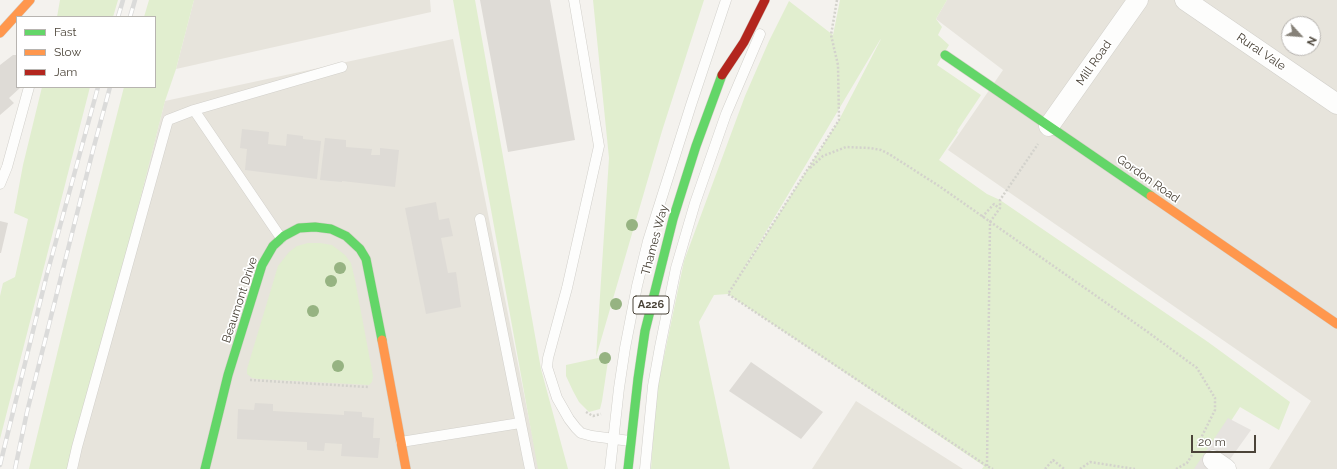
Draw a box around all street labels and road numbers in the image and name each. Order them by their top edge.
street label: Rural Vale [1234,30,1288,74]
street label: Mill Road [1073,38,1115,88]
street label: Gordon Road [1114,152,1182,206]
street label: Thames Way [639,203,671,277]
street label: Beaumont Drive [219,255,261,345]
road number: A226 [633,296,669,314]

